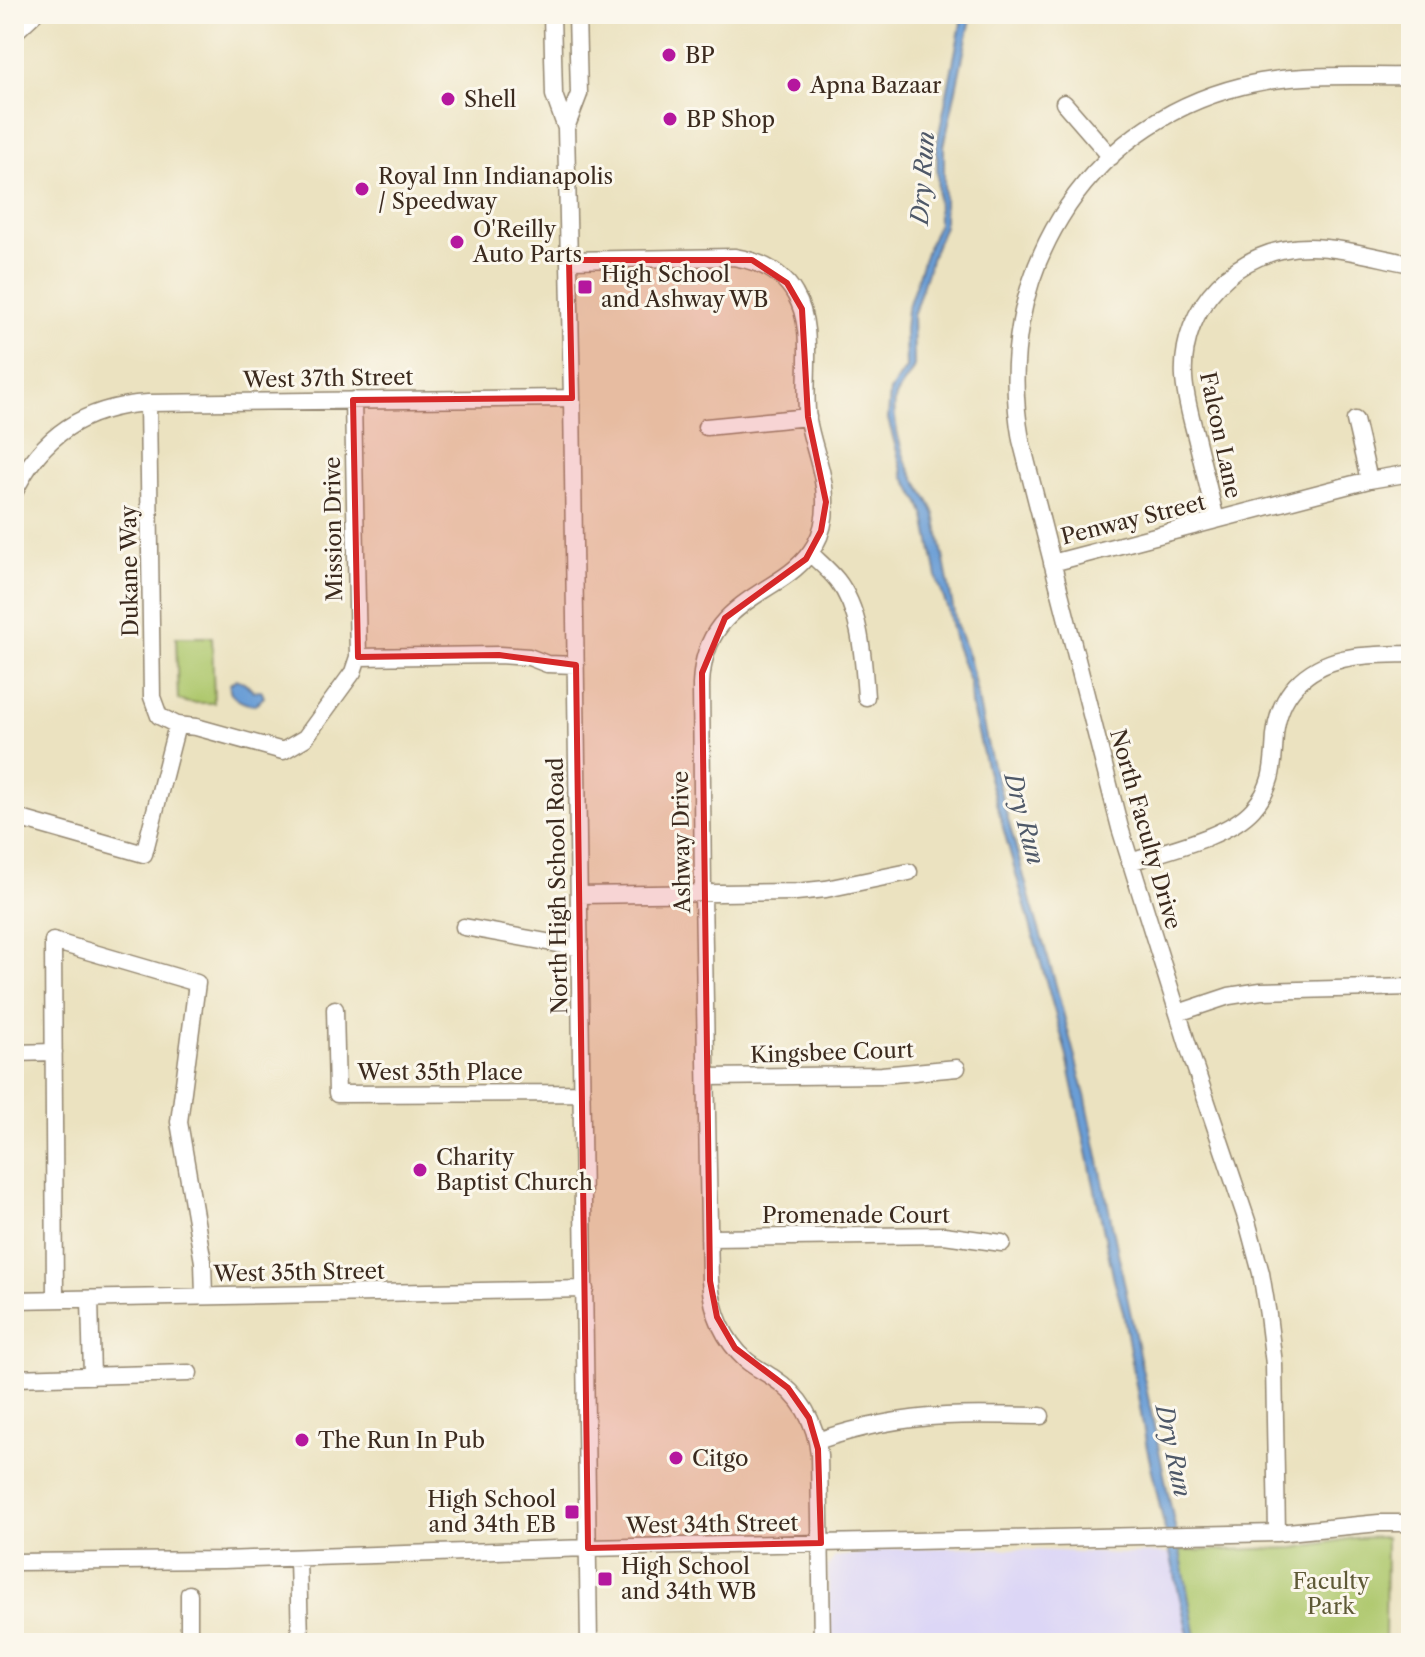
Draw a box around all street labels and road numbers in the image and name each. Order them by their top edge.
street label: West 37th Street [242,364,414,394]
street label: Falcon Lane [1194,369,1247,501]
street label: Mission Drive [319,456,348,602]
street label: Penway Street [1058,488,1208,550]
street label: Dukane Way [115,504,144,637]
street label: North Faculty Drive [1104,726,1187,932]
street label: North High School Road [542,757,573,1015]
street label: Ashway Drive [667,771,696,914]
street label: Kingsbee Court [750,1036,914,1069]
street label: West 35th Place [356,1059,523,1086]
street label: Promenade Court [762,1202,950,1229]
street label: West 35th Street [212,1258,385,1288]
street label: West 34th Street [625,1509,799,1540]

